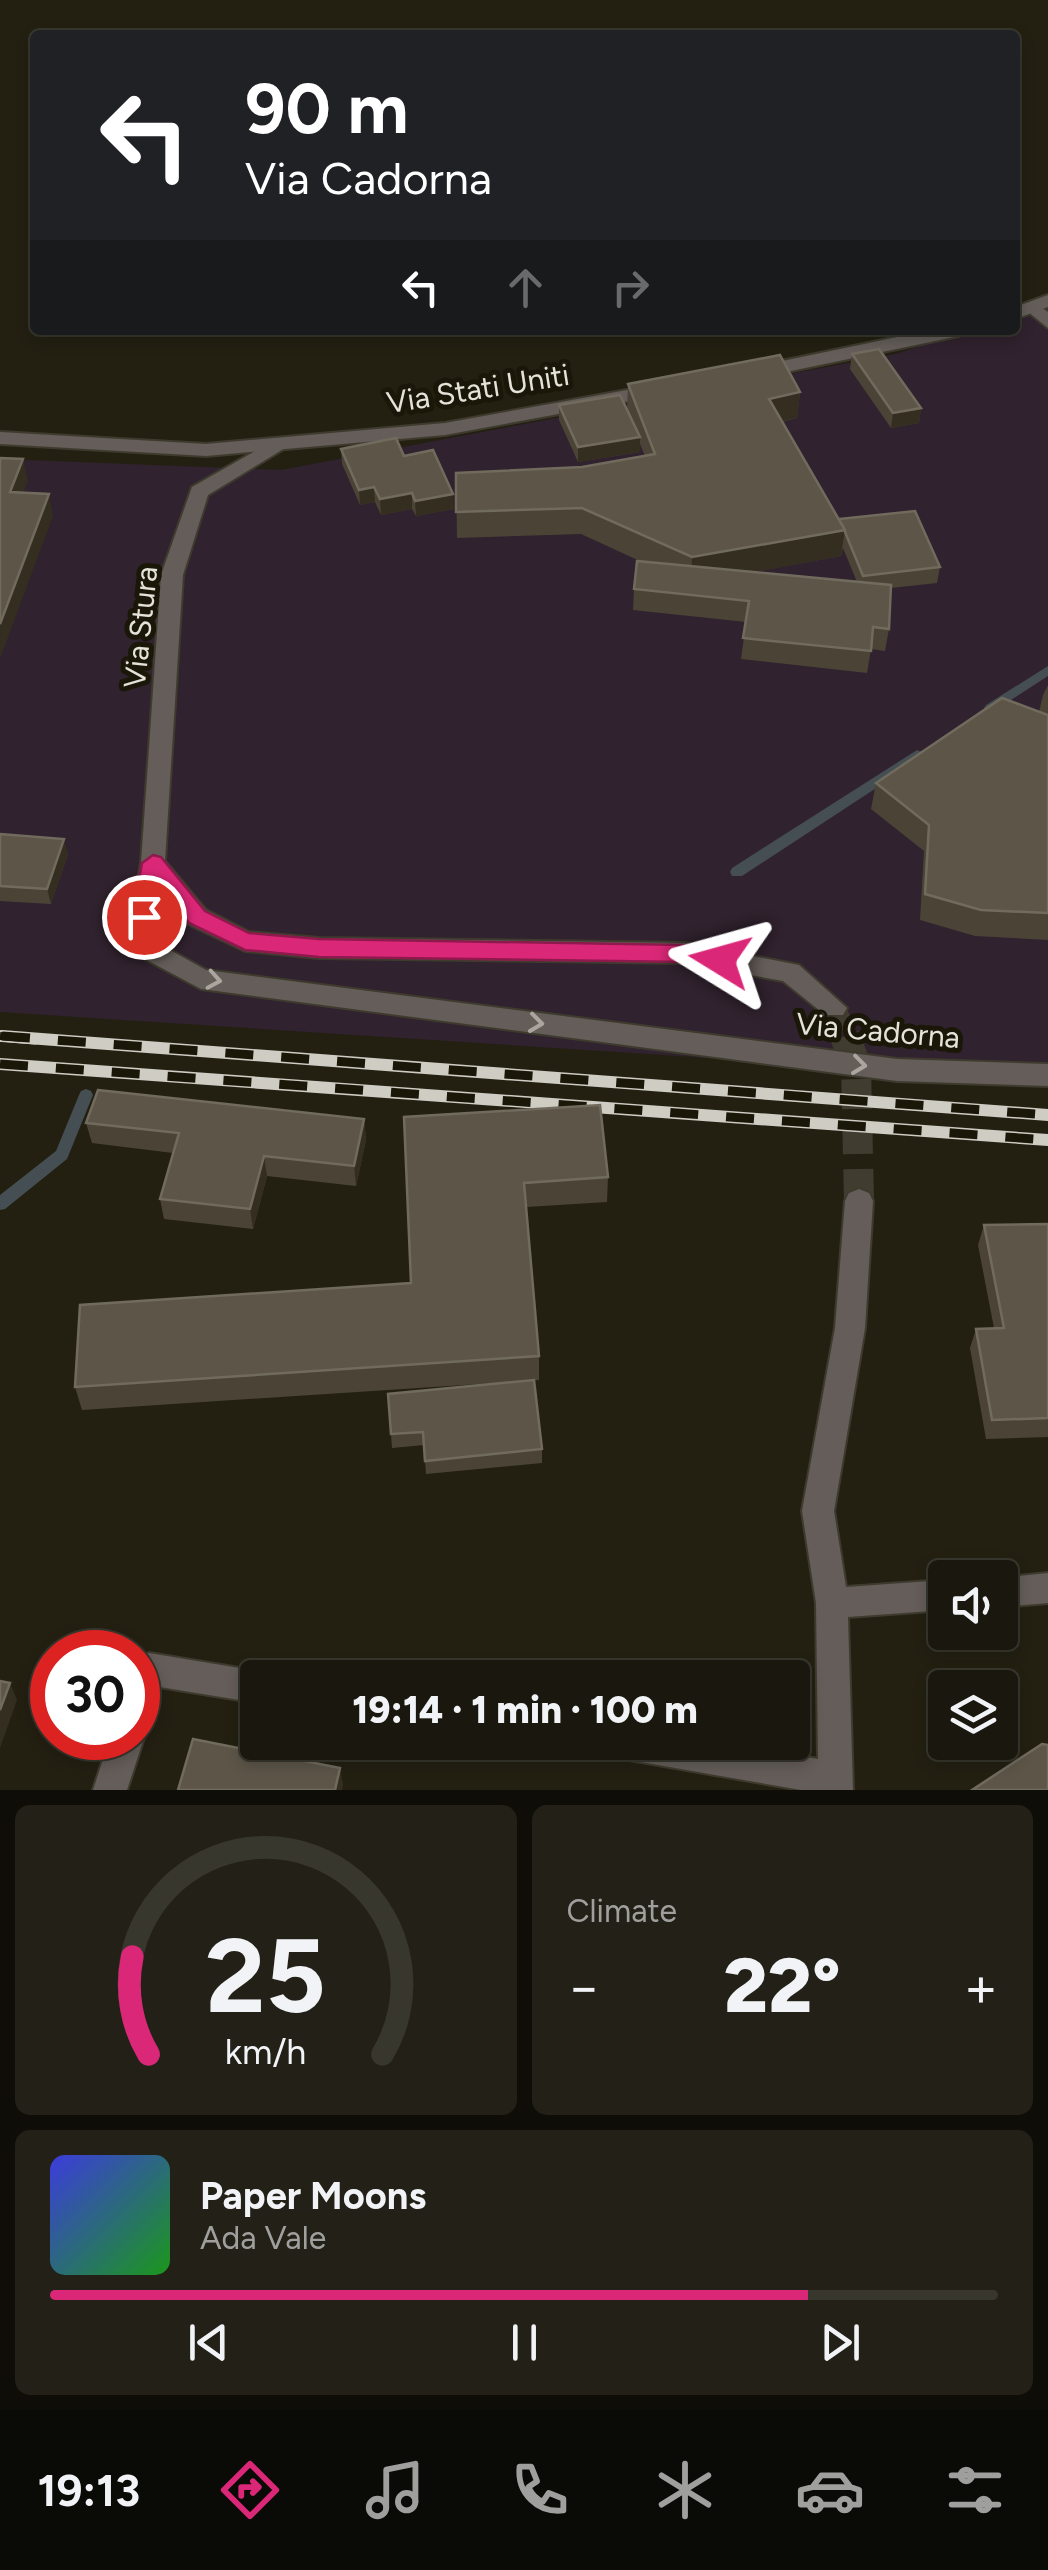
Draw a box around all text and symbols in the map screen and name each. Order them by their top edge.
text: 90 m [245,66,409,151]
icon: left [80,70,210,200]
text: Via Cadorna [245,151,492,205]
icon: left [393,260,448,315]
icon: ahead [498,260,553,315]
icon: right [603,260,658,315]
street label: Via Stati Uniti [384,356,572,421]
street label: Via Stura [116,564,165,690]
pin [102,875,187,960]
icon: arrive [117,890,172,945]
position arrow [668,908,772,1012]
one-way arrow [206,969,222,990]
street label: Via Cadorna [794,1005,962,1056]
one-way arrow [529,1012,545,1033]
one-way arrow [850,1053,867,1074]
map controls [928,1560,1018,1760]
button: sound [928,1560,1018,1650]
speed limit sign: 30 [30,1630,160,1760]
button: layers [928,1670,1018,1760]
text: 19:14 · 1 min · 100 m [352,1687,698,1733]
text: Climate [567,1892,677,1930]
text: 25 [205,1913,326,2038]
text: 22° [724,1941,841,2031]
text: − [567,1954,601,2020]
text: + [964,1954,998,2020]
text: km/h [225,2030,307,2073]
text: Paper Moons [200,2173,426,2219]
text: Ada Vale [200,2219,326,2257]
icon: previous [181,2315,236,2370]
icon: pause [497,2315,552,2370]
icon: next [813,2315,868,2370]
icon: directions [215,2455,285,2525]
icon: music [360,2455,430,2525]
icon: phone [505,2455,575,2525]
icon: climate [650,2455,720,2525]
icon: car [795,2455,865,2525]
icon: filters [940,2455,1010,2525]
text: 19:13 [38,2463,140,2517]

